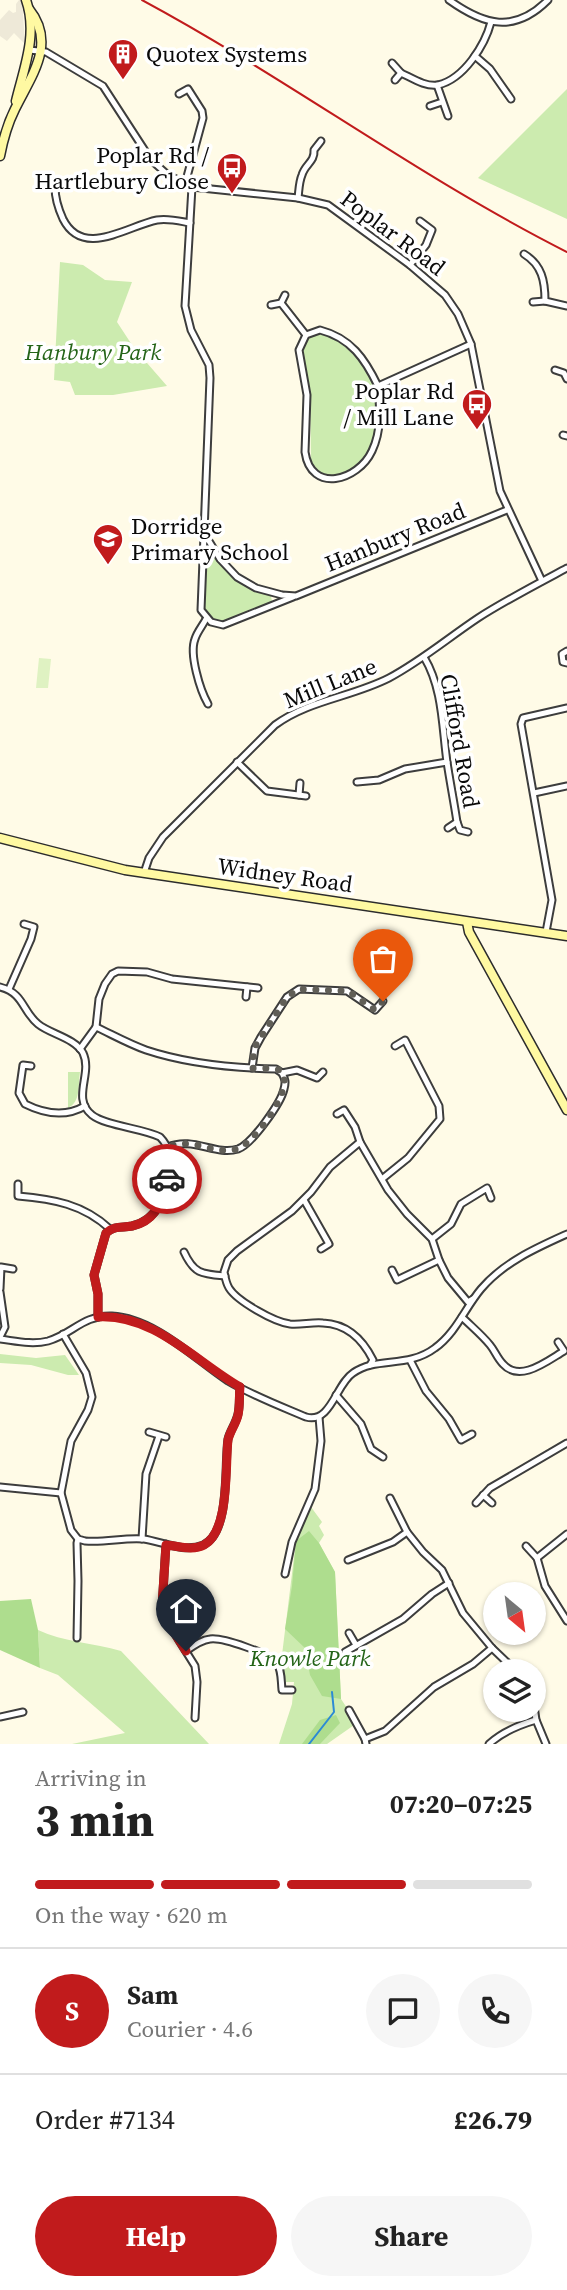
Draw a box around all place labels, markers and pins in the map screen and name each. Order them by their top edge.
building icon: Quotex Systems [106,37,140,81]
place label: Quotex Systems [146,38,307,70]
place label: Poplar Rd / Hartlebury Close [34,139,209,197]
bus stop icon: Poplar Rd / Hartlebury Close [215,151,249,195]
place label: Poplar Rd / Mill Lane [343,375,454,433]
bus stop icon: Poplar Rd / Mill Lane [460,387,494,431]
place label: Dorridge Primary School [131,510,289,568]
school or university icon: Dorridge Primary School [91,522,125,566]
pin [353,929,413,1001]
pin [156,1579,216,1651]

